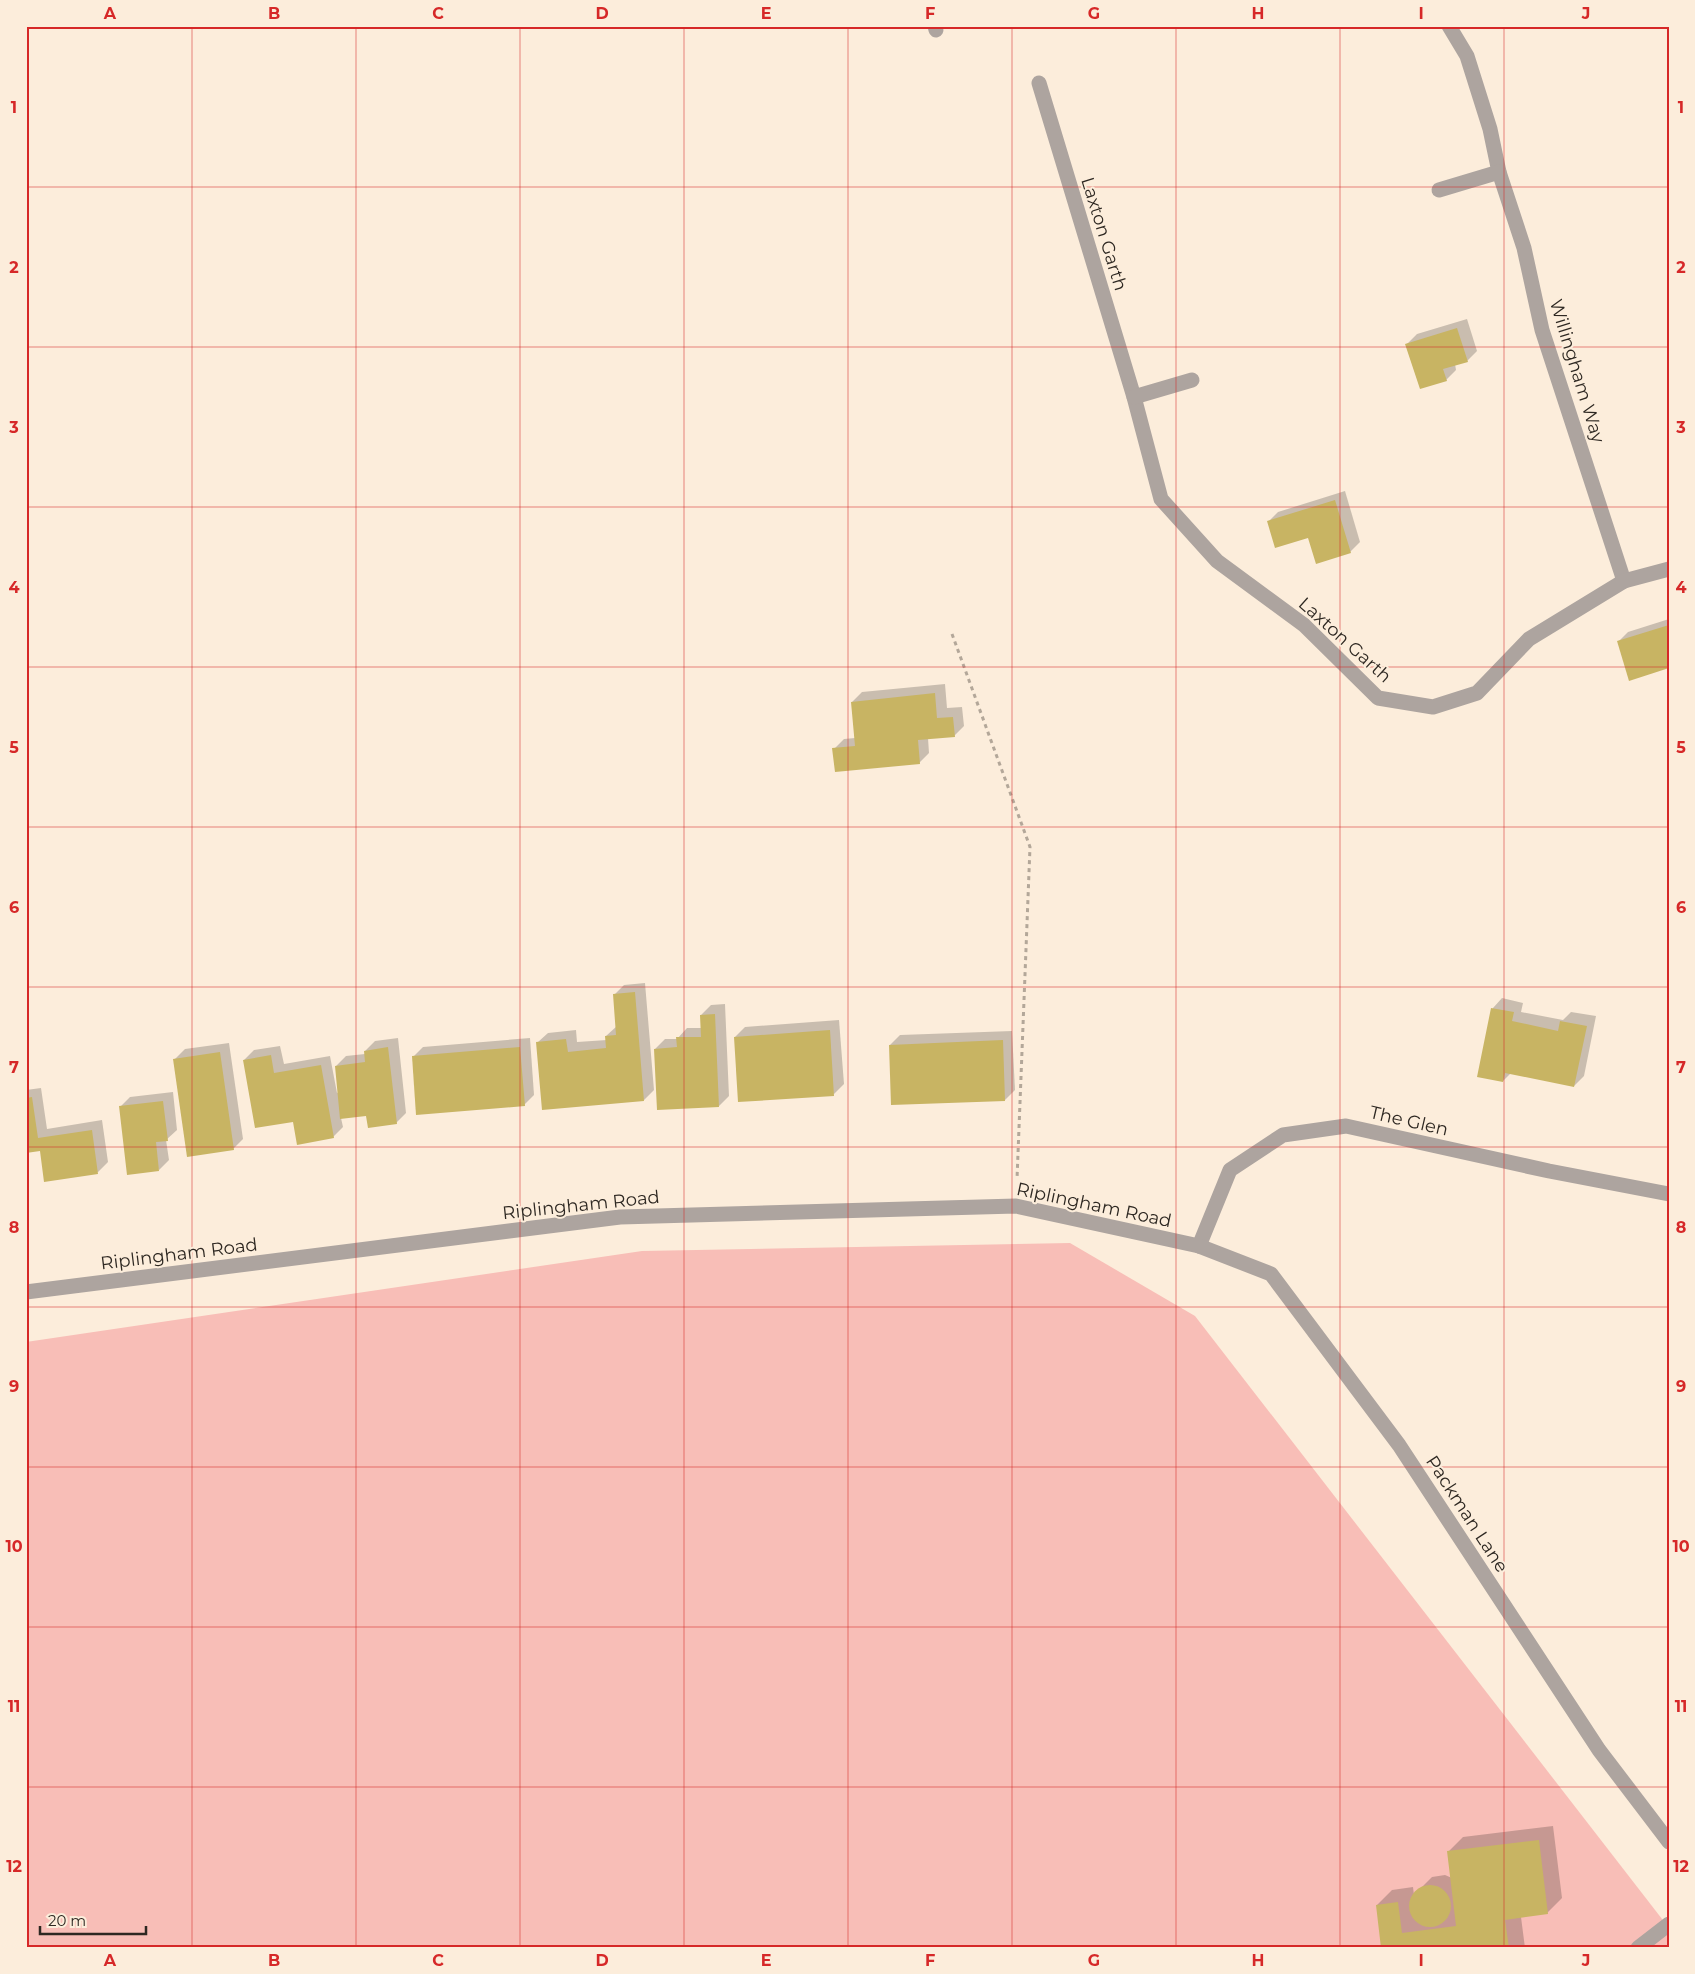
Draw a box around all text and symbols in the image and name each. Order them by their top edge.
text: A [103,4,117,23]
text: B [268,4,280,23]
text: C [432,4,444,23]
text: D [595,4,609,23]
text: E [761,4,771,23]
text: F [925,4,935,23]
text: G [1088,4,1100,23]
text: H [1252,4,1264,23]
text: I [1418,4,1424,23]
text: J [1581,4,1590,23]
text: 1 [11,98,17,117]
text: 1 [1678,98,1684,117]
street label: Laxton Garth [1076,175,1132,293]
text: 2 [9,258,19,277]
text: 2 [1676,258,1686,277]
street label: Willingham Way [1545,296,1609,446]
text: 3 [8,418,19,437]
text: 3 [1675,418,1686,437]
text: 4 [8,578,20,597]
text: 4 [1675,578,1687,597]
street label: Laxton Garth [1294,593,1396,687]
text: 5 [9,738,19,757]
text: 5 [1676,738,1686,757]
text: 6 [9,898,19,917]
text: 6 [1676,898,1686,917]
text: 7 [9,1058,19,1077]
text: 7 [1676,1058,1686,1077]
street label: The Glen [1368,1101,1450,1141]
street label: Riplingham Road [1014,1178,1174,1232]
street label: Riplingham Road [501,1186,661,1224]
text: 8 [9,1218,19,1237]
text: 8 [1676,1218,1686,1237]
street label: Riplingham Road [99,1233,259,1275]
text: 9 [9,1377,19,1396]
text: 9 [1676,1377,1686,1396]
street label: Packman Lane [1421,1451,1513,1577]
text: 10 [5,1537,23,1556]
text: 10 [1672,1537,1690,1556]
text: 11 [8,1697,20,1716]
text: 11 [1675,1697,1687,1716]
text: 12 [6,1857,22,1876]
text: 12 [1673,1857,1689,1876]
scale bar [40,1904,146,1936]
text: 20 m [48,1911,86,1930]
text: A [103,1951,117,1970]
text: B [268,1951,280,1970]
text: C [432,1951,444,1970]
text: D [595,1951,609,1970]
text: E [761,1951,771,1970]
text: F [925,1951,935,1970]
text: G [1088,1951,1100,1970]
text: H [1252,1951,1264,1970]
text: I [1418,1951,1424,1970]
text: J [1581,1951,1590,1970]

